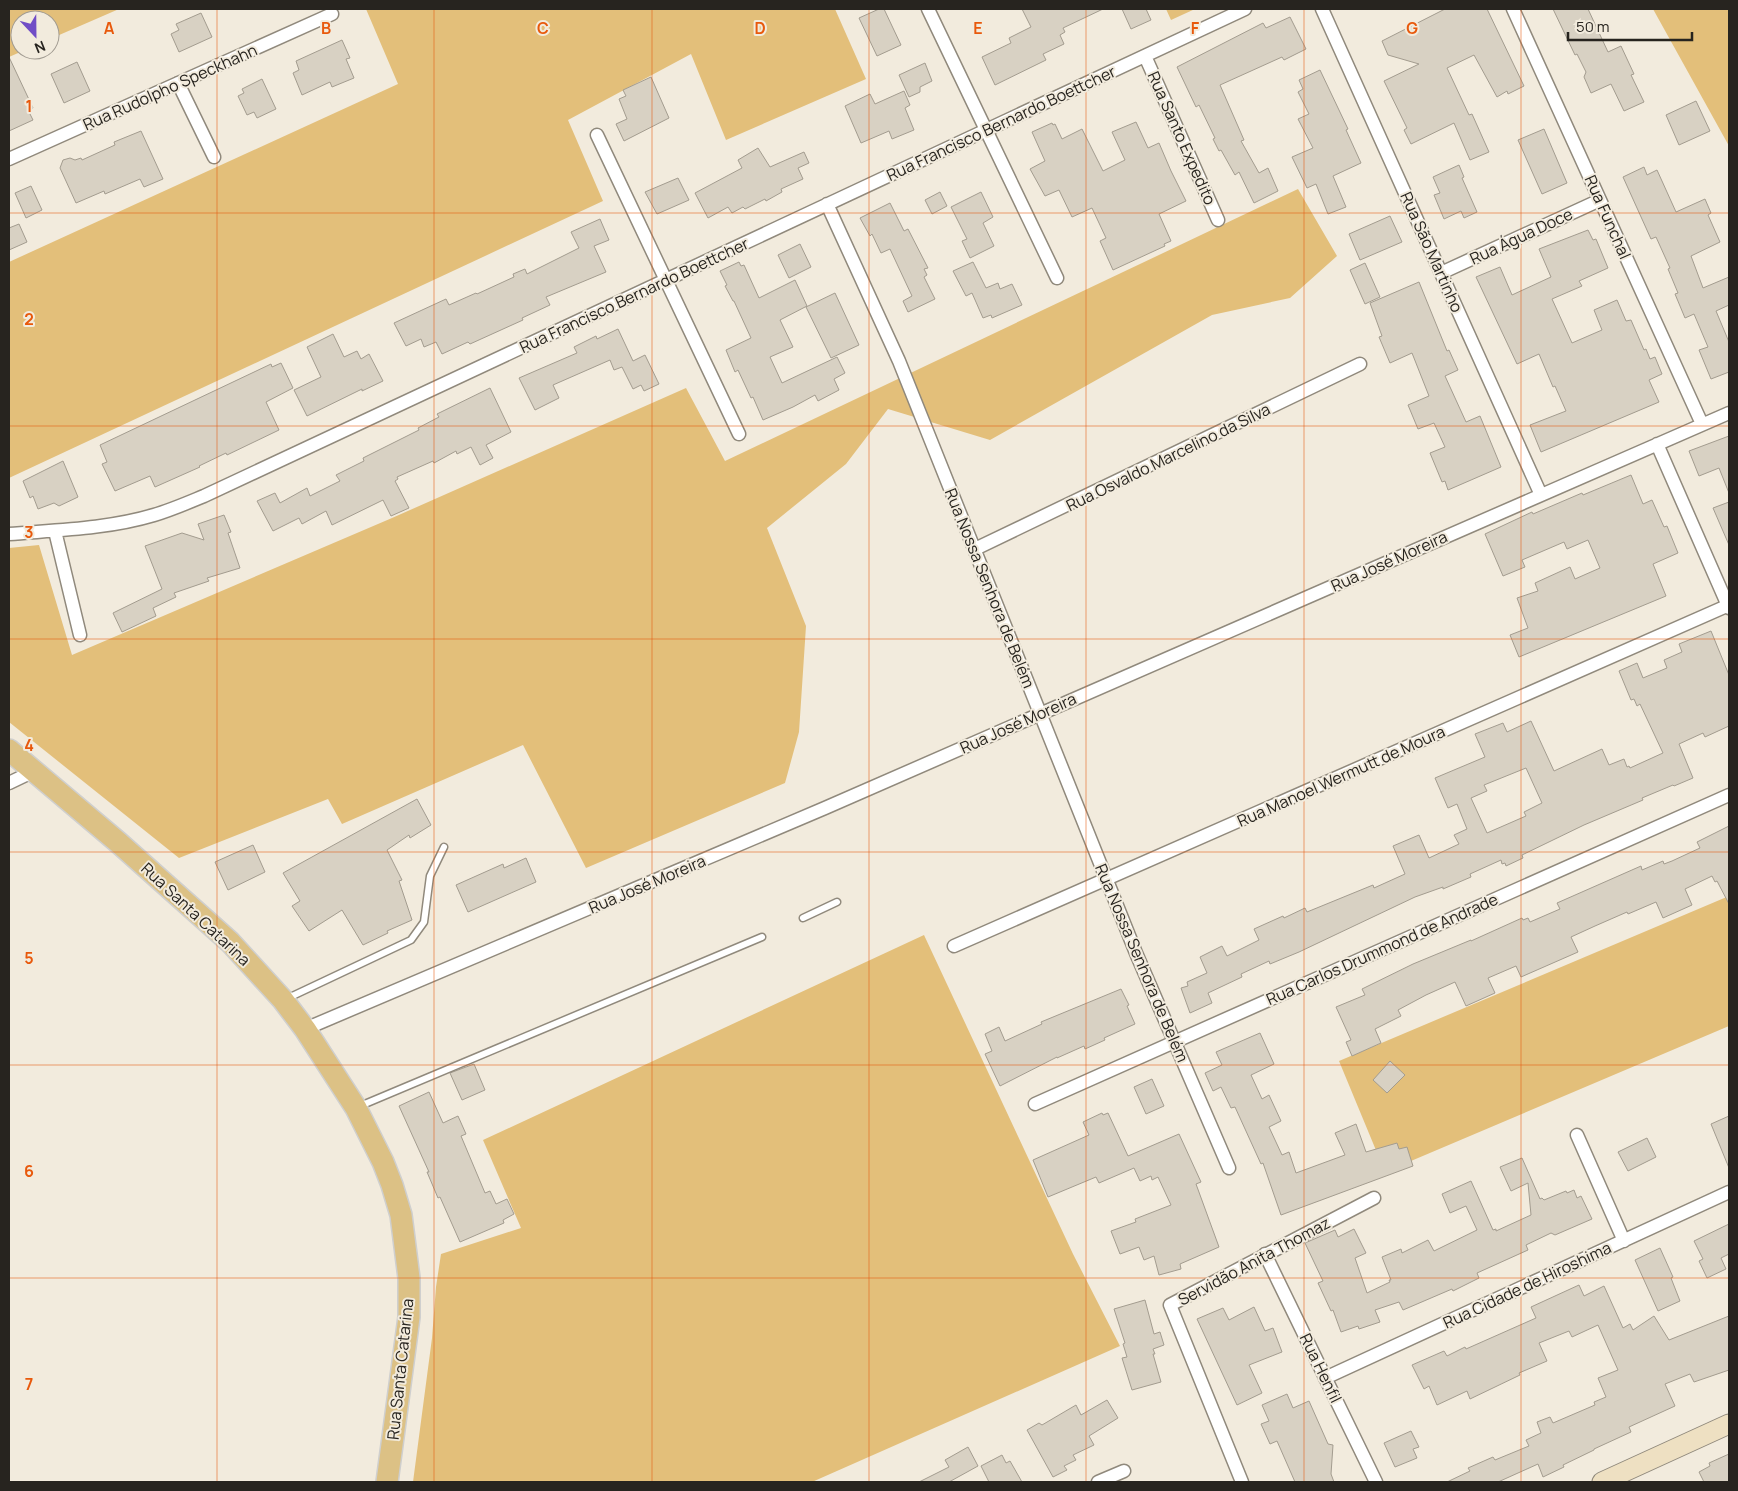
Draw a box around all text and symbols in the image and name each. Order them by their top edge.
north arrow [10,10,60,60]
scale bar [1568,10,1692,42]
text: 50 m [1576,16,1610,37]
text: A [104,17,115,39]
text: B [321,17,331,39]
text: C [537,17,549,39]
text: D [754,17,766,39]
text: E [973,17,983,39]
text: F [1191,17,1200,39]
text: G [1406,17,1418,39]
text: N [32,37,48,58]
street label: Rua Rudolpho Speckhahn [79,39,261,135]
street label: Rua Francisco Bernardo Boettcher [883,60,1119,186]
street label: Rua Santo Expedito [1143,68,1221,208]
text: 1 [25,95,33,117]
street label: Rua Funchal [1580,172,1636,262]
street label: Rua São Martinho [1396,188,1468,316]
street label: Rua Água Doce [1466,203,1576,269]
street label: Rua Francisco Bernardo Boettcher [516,232,752,358]
text: 2 [24,308,34,330]
street label: Rua Osvaldo Marcelino da Silva [1062,398,1274,516]
street label: Rua Nossa Senhora de Belém [940,485,1040,691]
text: 3 [24,521,34,543]
street label: Rua José Moreira [1327,525,1451,597]
street label: Rua José Moreira [956,687,1080,759]
street label: Rua Manoel Wermutt de Moura [1234,720,1448,832]
text: 4 [24,734,34,756]
street label: Rua José Moreira [585,849,709,919]
street label: Rua Santa Catarina [137,858,255,970]
street label: Rua Nossa Senhora de Belém [1090,860,1194,1066]
street label: Rua Carlos Drummond de Andrade [1263,888,1501,1010]
text: 5 [24,947,34,969]
text: 6 [24,1160,34,1182]
street label: Servidão Anita Thomaz [1174,1212,1334,1310]
street label: Rua Cidade de Hiroshima [1439,1236,1615,1334]
street label: Rua Santa Catarina [382,1297,418,1441]
street label: Rua Henfil [1295,1330,1347,1406]
text: 7 [25,1373,33,1395]

